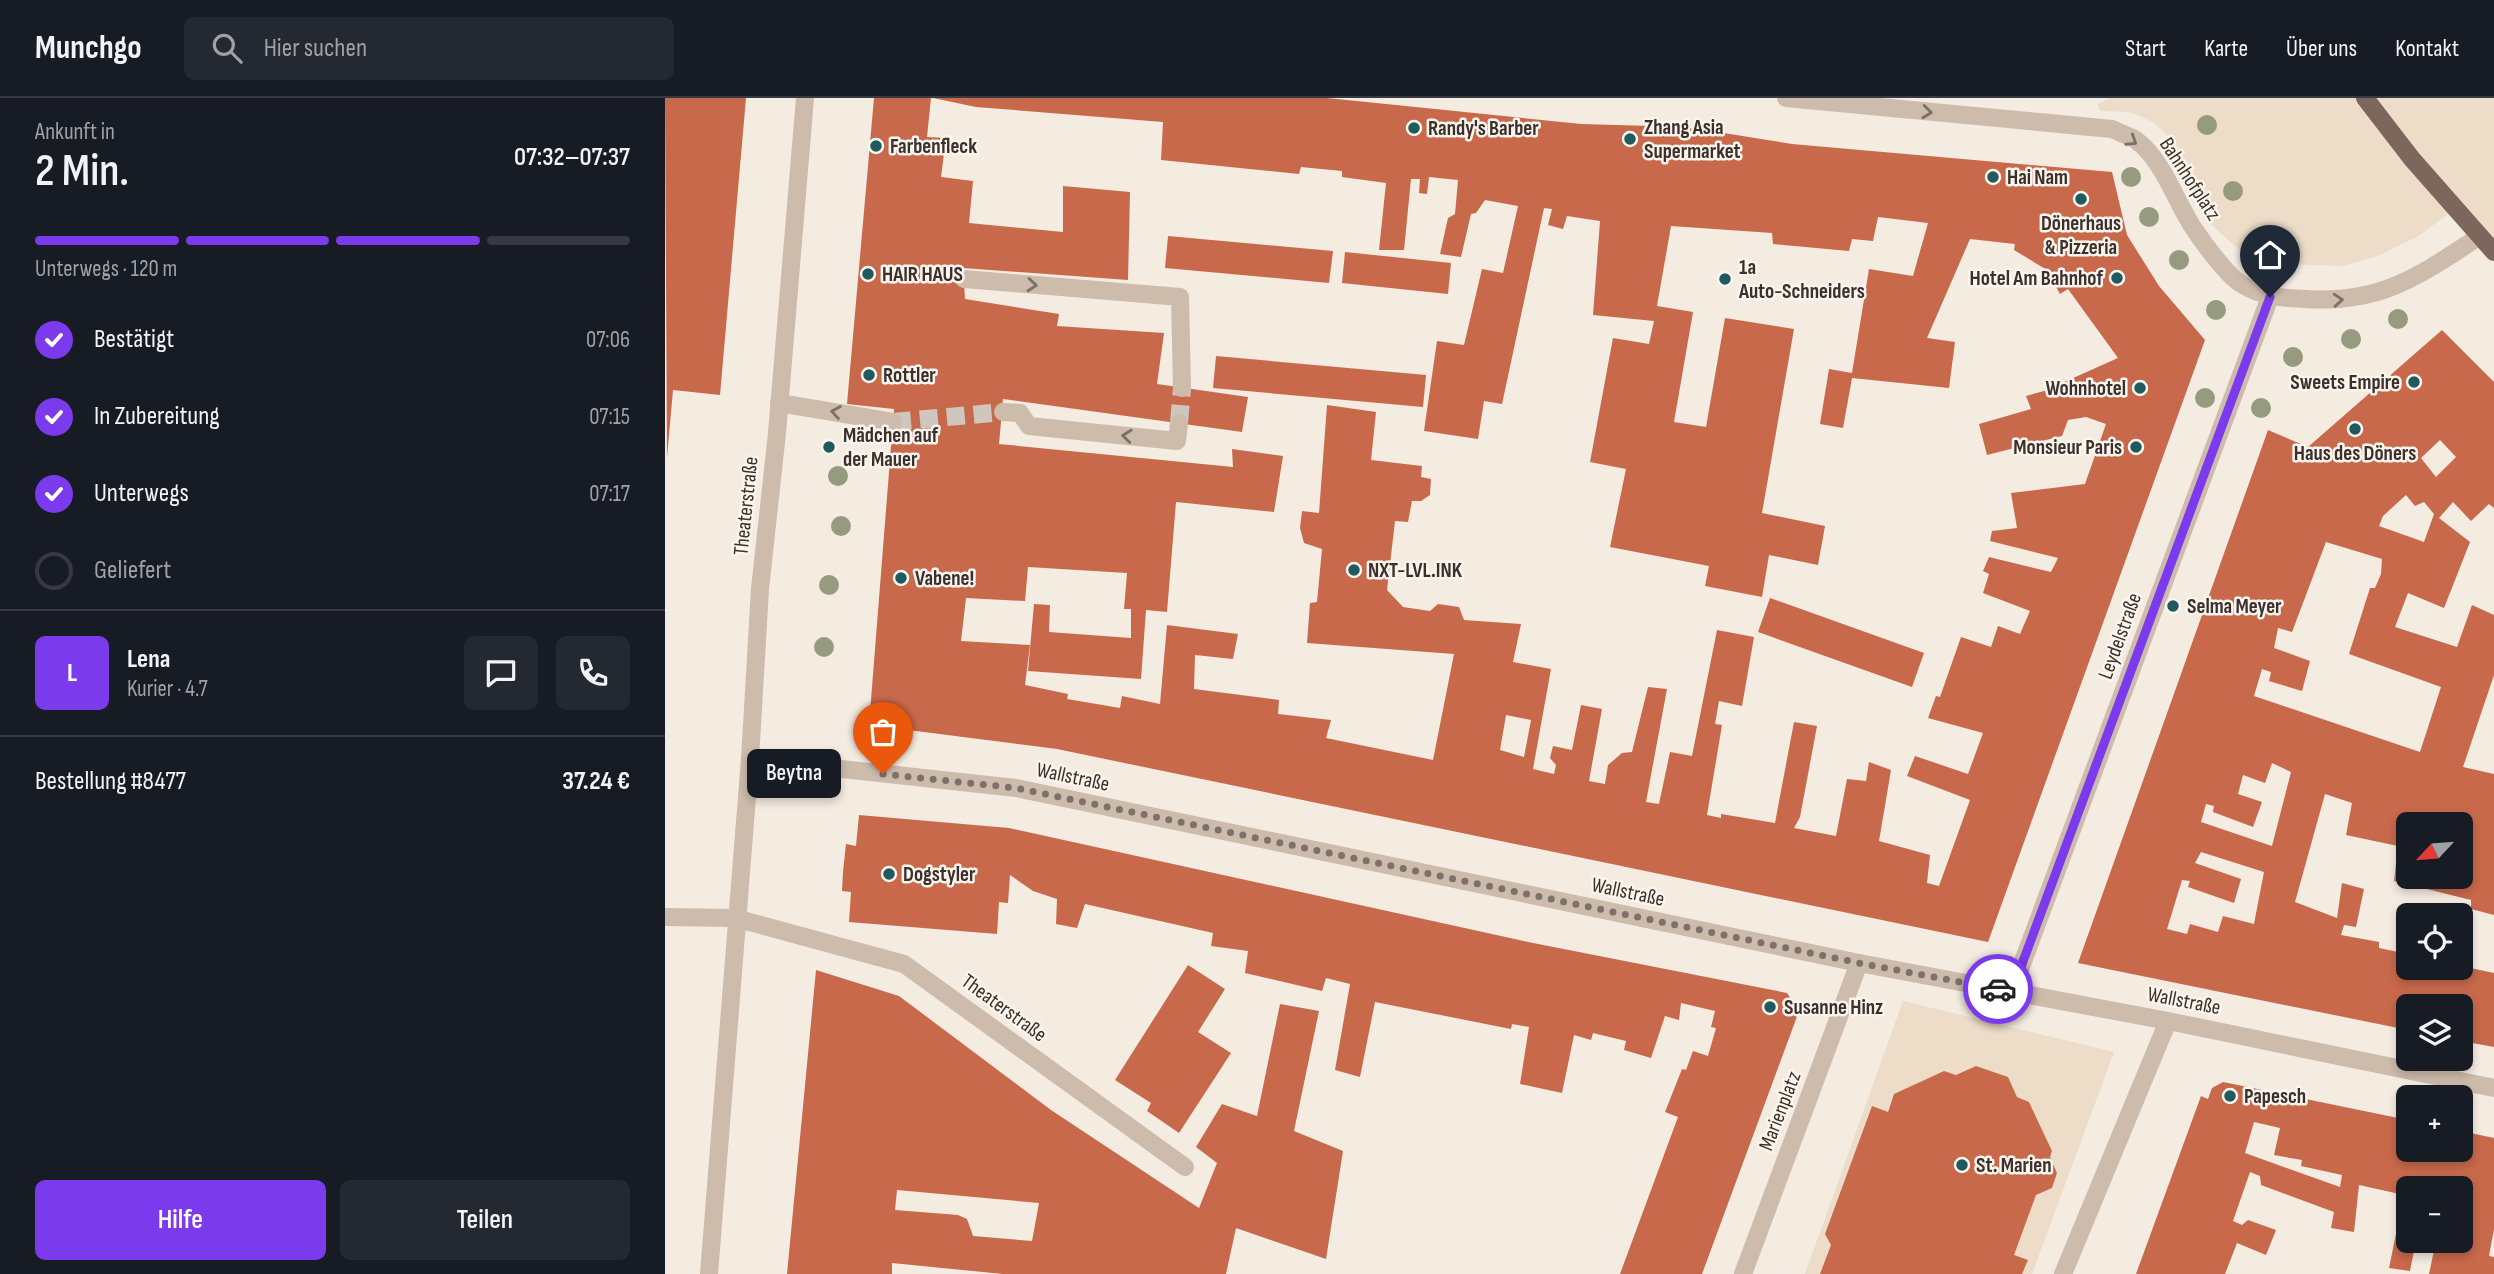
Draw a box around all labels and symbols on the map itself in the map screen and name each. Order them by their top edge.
one-way arrow [1922,104,1933,119]
place label: Zhang Asia Supermarket [1644,115,1741,164]
place label: Randy's Barber [1428,116,1539,141]
marker: Randy's Barber [1406,120,1422,136]
marker: Zhang Asia Supermarket [1622,131,1638,147]
one-way arrow [2124,132,2137,145]
street label: Bahnhofplatz [2154,133,2226,226]
place label: Farbenfleck [890,134,977,159]
marker: Farbenfleck [868,138,884,154]
place label: Hai Nam [2007,165,2068,190]
marker: Hai Nam [1985,169,2001,185]
marker: Dönerhaus & Pizzeria [2073,191,2089,207]
place label: Dönerhaus & Pizzeria [2041,211,2121,260]
pin [2240,225,2300,297]
place label: 1a Auto-Schneiders [1738,255,1865,304]
place label: HAIR HAUS [882,262,963,287]
marker: HAIR HAUS [860,266,876,282]
place label: Hotel Am Bahnhof [1969,266,2103,291]
marker: Hotel Am Bahnhof [2109,270,2125,286]
marker: 1a Auto-Schneiders [1717,271,1733,287]
one-way arrow [1027,277,1038,292]
one-way arrow [2333,293,2344,308]
place label: Rottler [883,363,936,388]
marker: Rottler [861,367,877,383]
place label: Sweets Empire [2290,370,2400,395]
marker: Sweets Empire [2406,374,2422,390]
place label: Wohnhotel [2045,376,2126,401]
marker: Wohnhotel [2132,380,2148,396]
one-way arrow [830,405,842,420]
marker: Haus des Döners [2347,421,2363,437]
place label: Mädchen auf der Mauer [843,423,939,472]
one-way arrow [1122,429,1133,444]
place label: Monsieur Paris [2013,435,2122,460]
marker: Mädchen auf der Mauer [821,439,837,455]
marker: Monsieur Paris [2128,439,2144,455]
place label: Haus des Döners [2294,441,2416,466]
street label: Theaterstraße [728,455,764,557]
place label: NXT-LVL.INK [1368,558,1463,583]
marker: NXT-LVL.INK [1346,562,1362,578]
place label: Vabene! [915,566,974,591]
marker: Vabene! [893,570,909,586]
street label: Leydelstraße [2093,590,2147,682]
place label: Selma Meyer [2187,594,2282,619]
marker: Selma Meyer [2165,598,2181,614]
pin [853,702,913,774]
callout: Beytna [747,750,841,798]
street label: Wallstraße [1034,757,1112,797]
north arrow [2396,812,2473,889]
place label: Dogstyler [903,862,976,887]
marker: Dogstyler [881,866,897,882]
street label: Wallstraße [1589,872,1667,912]
courier [1963,954,2033,1024]
street label: Theaterstraße [957,969,1051,1047]
street label: Wallstraße [2145,982,2223,1020]
place label: Susanne Hinz [1784,995,1883,1020]
marker: Susanne Hinz [1762,999,1778,1015]
street label: Marienplatz [1754,1067,1807,1154]
place label: Papesch [2244,1084,2306,1109]
marker: Papesch [2222,1088,2238,1104]
place label: St. Marien [1976,1153,2052,1178]
marker: St. Marien [1954,1157,1970,1173]

